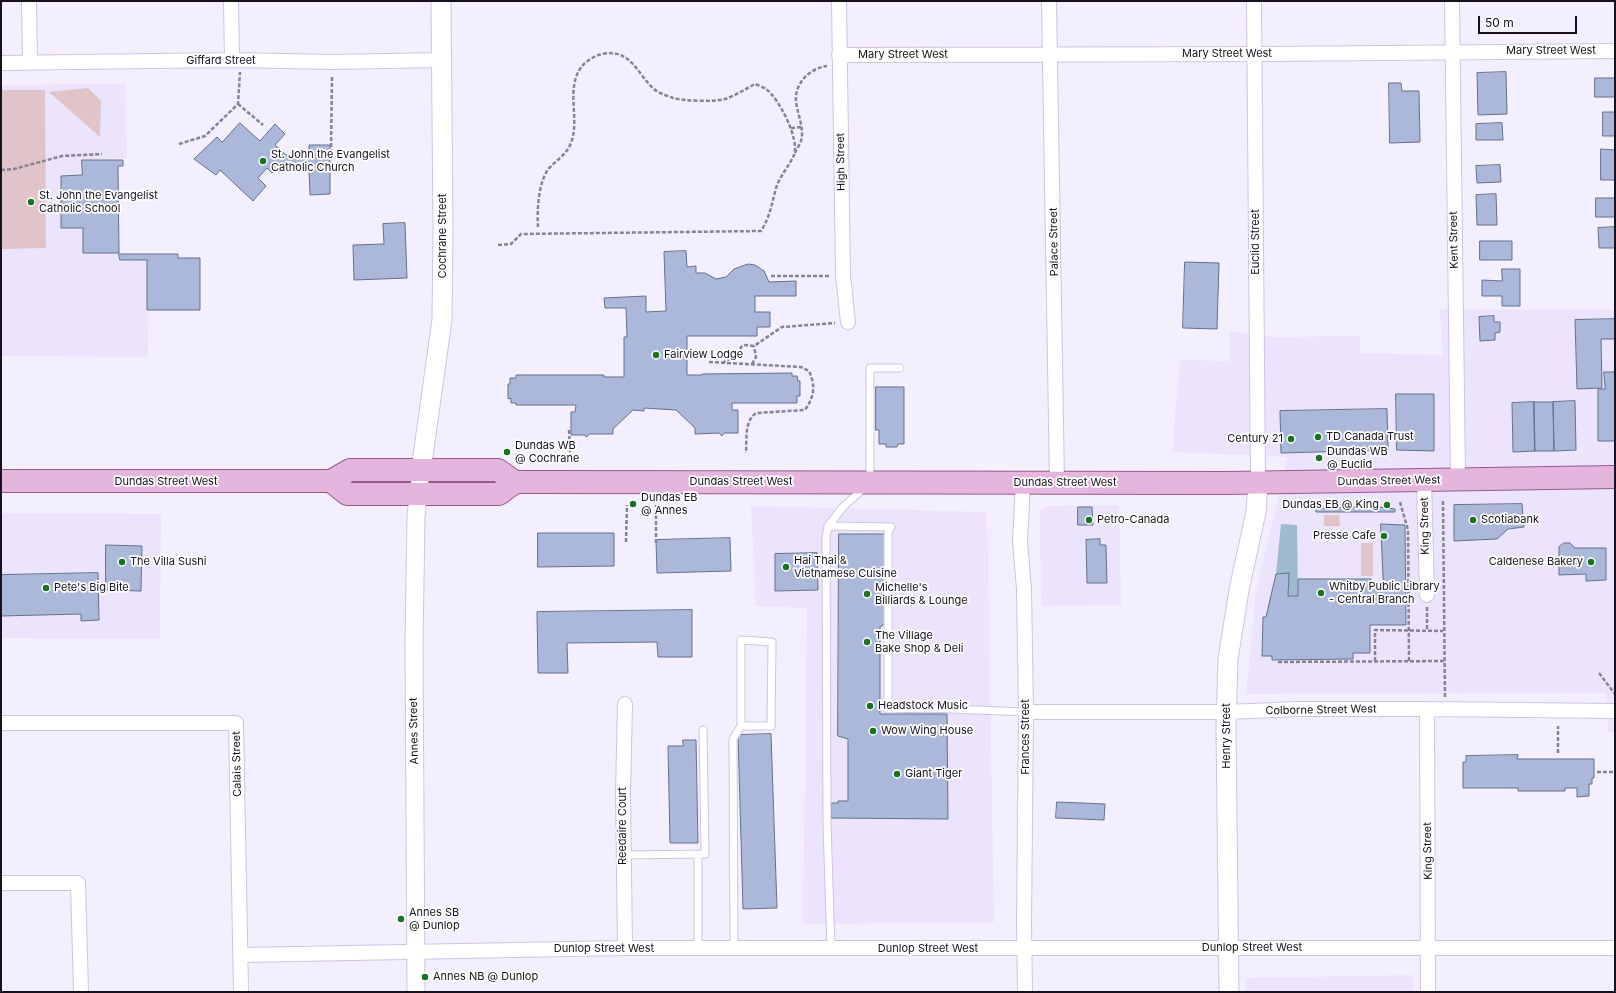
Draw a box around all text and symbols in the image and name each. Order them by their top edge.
scale bar [1480,8,1579,34]
text: 50 m [1485,15,1514,30]
street label: Mary Street West [1506,44,1596,58]
street label: Mary Street West [1182,47,1272,61]
street label: Mary Street West [858,48,948,62]
street label: Giffard Street [186,54,256,68]
street label: High Street [834,133,848,191]
place label: St. John the Evangelist Catholic Church [271,148,390,174]
marker: St. John the Evangelist Catholic Church [258,156,268,166]
place label: St. John the Evangelist Catholic School [39,189,158,215]
street label: Cochrane Street [436,194,450,278]
marker: St. John the Evangelist Catholic School [26,197,36,207]
street label: Palace Street [1047,207,1061,277]
street label: Euclid Street [1249,209,1263,275]
street label: Kent Street [1447,211,1461,269]
place label: Fairview Lodge [664,348,743,362]
marker: Fairview Lodge [651,350,661,360]
place label: TD Canada Trust [1326,430,1414,444]
place label: Century 21 [1227,432,1283,446]
marker: TD Canada Trust [1313,432,1323,442]
marker: Century 21 [1286,434,1296,444]
place label: Dundas WB @ Cochrane [515,439,579,465]
place label: Dundas WB @ Euclid [1327,445,1388,471]
marker: Dundas WB @ Cochrane [502,447,512,457]
marker: Dundas WB @ Euclid [1314,453,1324,463]
street label: Dundas Street West [1337,474,1441,488]
street label: Dundas Street West [115,475,217,489]
street label: Dundas Street West [690,475,792,489]
street label: Dundas Street West [1014,476,1116,490]
place label: Dundas EB @ Annes [641,491,698,517]
street label: King Street [1418,497,1432,555]
place label: Dundas EB @ King [1282,498,1379,512]
marker: Dundas EB @ Annes [628,499,638,509]
marker: Dundas EB @ King [1382,500,1392,510]
place label: Petro-Canada [1097,513,1169,527]
place label: Scotiabank [1481,513,1539,527]
marker: Petro-Canada [1084,515,1094,525]
marker: Scotiabank [1468,515,1478,525]
place label: Presse Cafe [1313,529,1376,543]
marker: Presse Cafe [1379,531,1389,541]
place label: Hai Thai & Vietnamese Cuisine [794,554,897,580]
place label: The Villa Sushi [130,555,207,569]
place label: Caldenese Bakery [1489,555,1583,569]
marker: The Villa Sushi [117,557,127,567]
marker: Caldenese Bakery [1586,557,1596,567]
marker: Hai Thai & Vietnamese Cuisine [781,562,791,572]
place label: Whitby Public Library - Central Branch [1329,580,1440,606]
place label: Pete's Big Bite [54,581,129,595]
place label: Michelle's Billiards & Lounge [875,581,968,607]
marker: Pete's Big Bite [41,583,51,593]
marker: Whitby Public Library - Central Branch [1316,588,1326,598]
marker: Michelle's Billiards & Lounge [862,589,872,599]
place label: The Village Bake Shop & Deli [875,629,964,655]
marker: The Village Bake Shop & Deli [862,637,872,647]
street label: Annes Street [407,697,421,765]
place label: Headstock Music [878,699,968,713]
street label: Frances Street [1019,699,1033,775]
marker: Headstock Music [865,701,875,711]
street label: Colborne Street West [1265,702,1377,718]
street label: Henry Street [1220,703,1234,769]
place label: Wow Wing House [881,724,973,738]
marker: Wow Wing House [868,726,878,736]
street label: Calais Street [230,731,244,797]
place label: Giant Tiger [905,767,962,781]
marker: Giant Tiger [892,769,902,779]
street label: Reedaire Court [616,787,630,865]
street label: King Street [1421,822,1435,880]
place label: Annes SB @ Dunlop [409,906,460,932]
marker: Annes SB @ Dunlop [396,914,406,924]
street label: Dunlop Street West [1202,941,1302,955]
street label: Dunlop Street West [554,942,654,956]
street label: Dunlop Street West [878,942,978,956]
place label: Annes NB @ Dunlop [433,970,538,984]
marker: Annes NB @ Dunlop [420,972,430,982]

